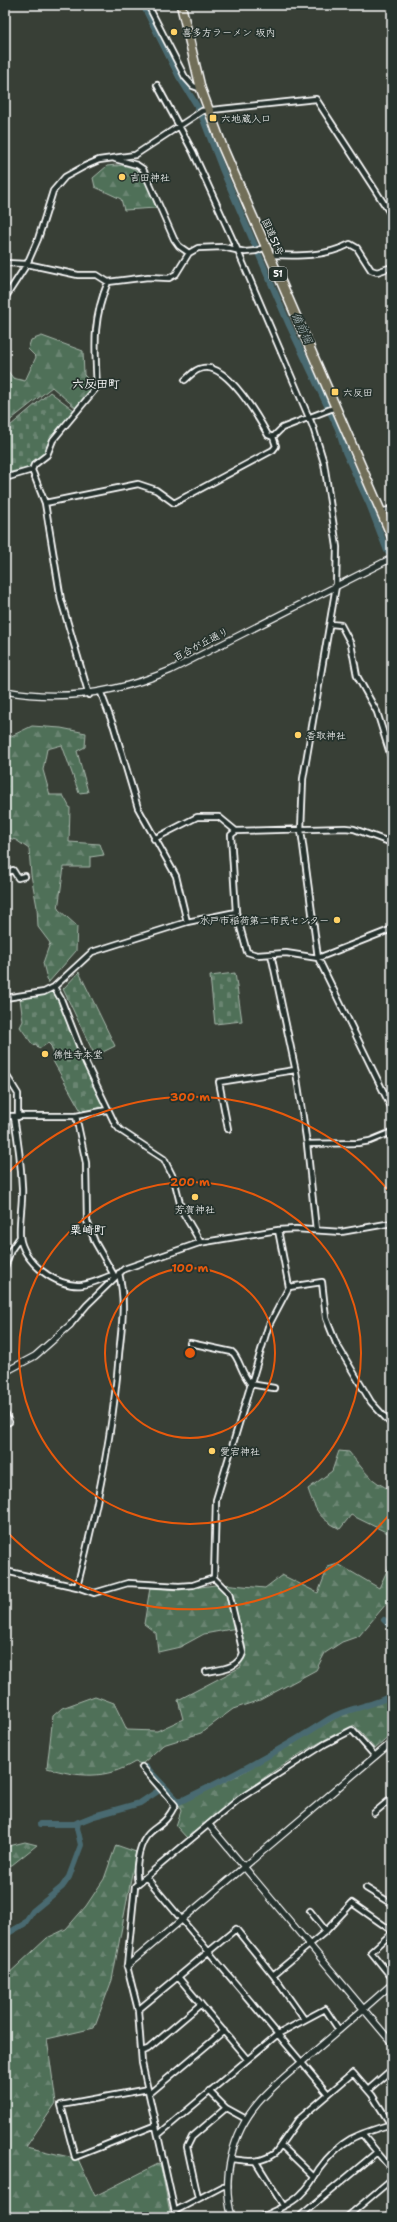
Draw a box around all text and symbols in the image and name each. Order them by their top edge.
place label: 喜多方ラーメン 坂内 [182,26,275,39]
marker: 喜多方ラーメン 坂内 [169,27,179,37]
place label: 六地蔵入口 [221,112,271,125]
marker: 六地蔵入口 [208,113,218,123]
place label: 吉田神社 [130,171,170,184]
marker: 吉田神社 [117,172,127,182]
street label: 国道51号 [259,216,287,258]
road number: 51 [269,267,287,281]
water label: 備前堀 [288,310,316,347]
district label: 六反田町 [72,376,120,392]
place label: 六反田 [343,386,373,399]
marker: 六反田 [330,387,340,397]
street label: 百合が丘通り [171,625,231,663]
place label: 香取神社 [306,729,346,742]
marker: 香取神社 [293,730,303,740]
place label: 水戸市稲荷第二市民センター [199,914,329,927]
marker: 水戸市稲荷第二市民センター [332,915,342,925]
place label: 佛性寺本堂 [53,1048,103,1061]
marker: 佛性寺本堂 [40,1049,50,1059]
text: 300 m [170,1089,210,1105]
text: 200 m [170,1174,210,1190]
marker: 芳賀神社 [190,1192,200,1202]
place label: 芳賀神社 [175,1203,215,1216]
district label: 栗崎町 [70,1222,106,1238]
text: 100 m [172,1260,209,1276]
centre of rings [183,1346,197,1360]
place label: 愛宕神社 [220,1445,260,1458]
marker: 愛宕神社 [207,1446,217,1456]

